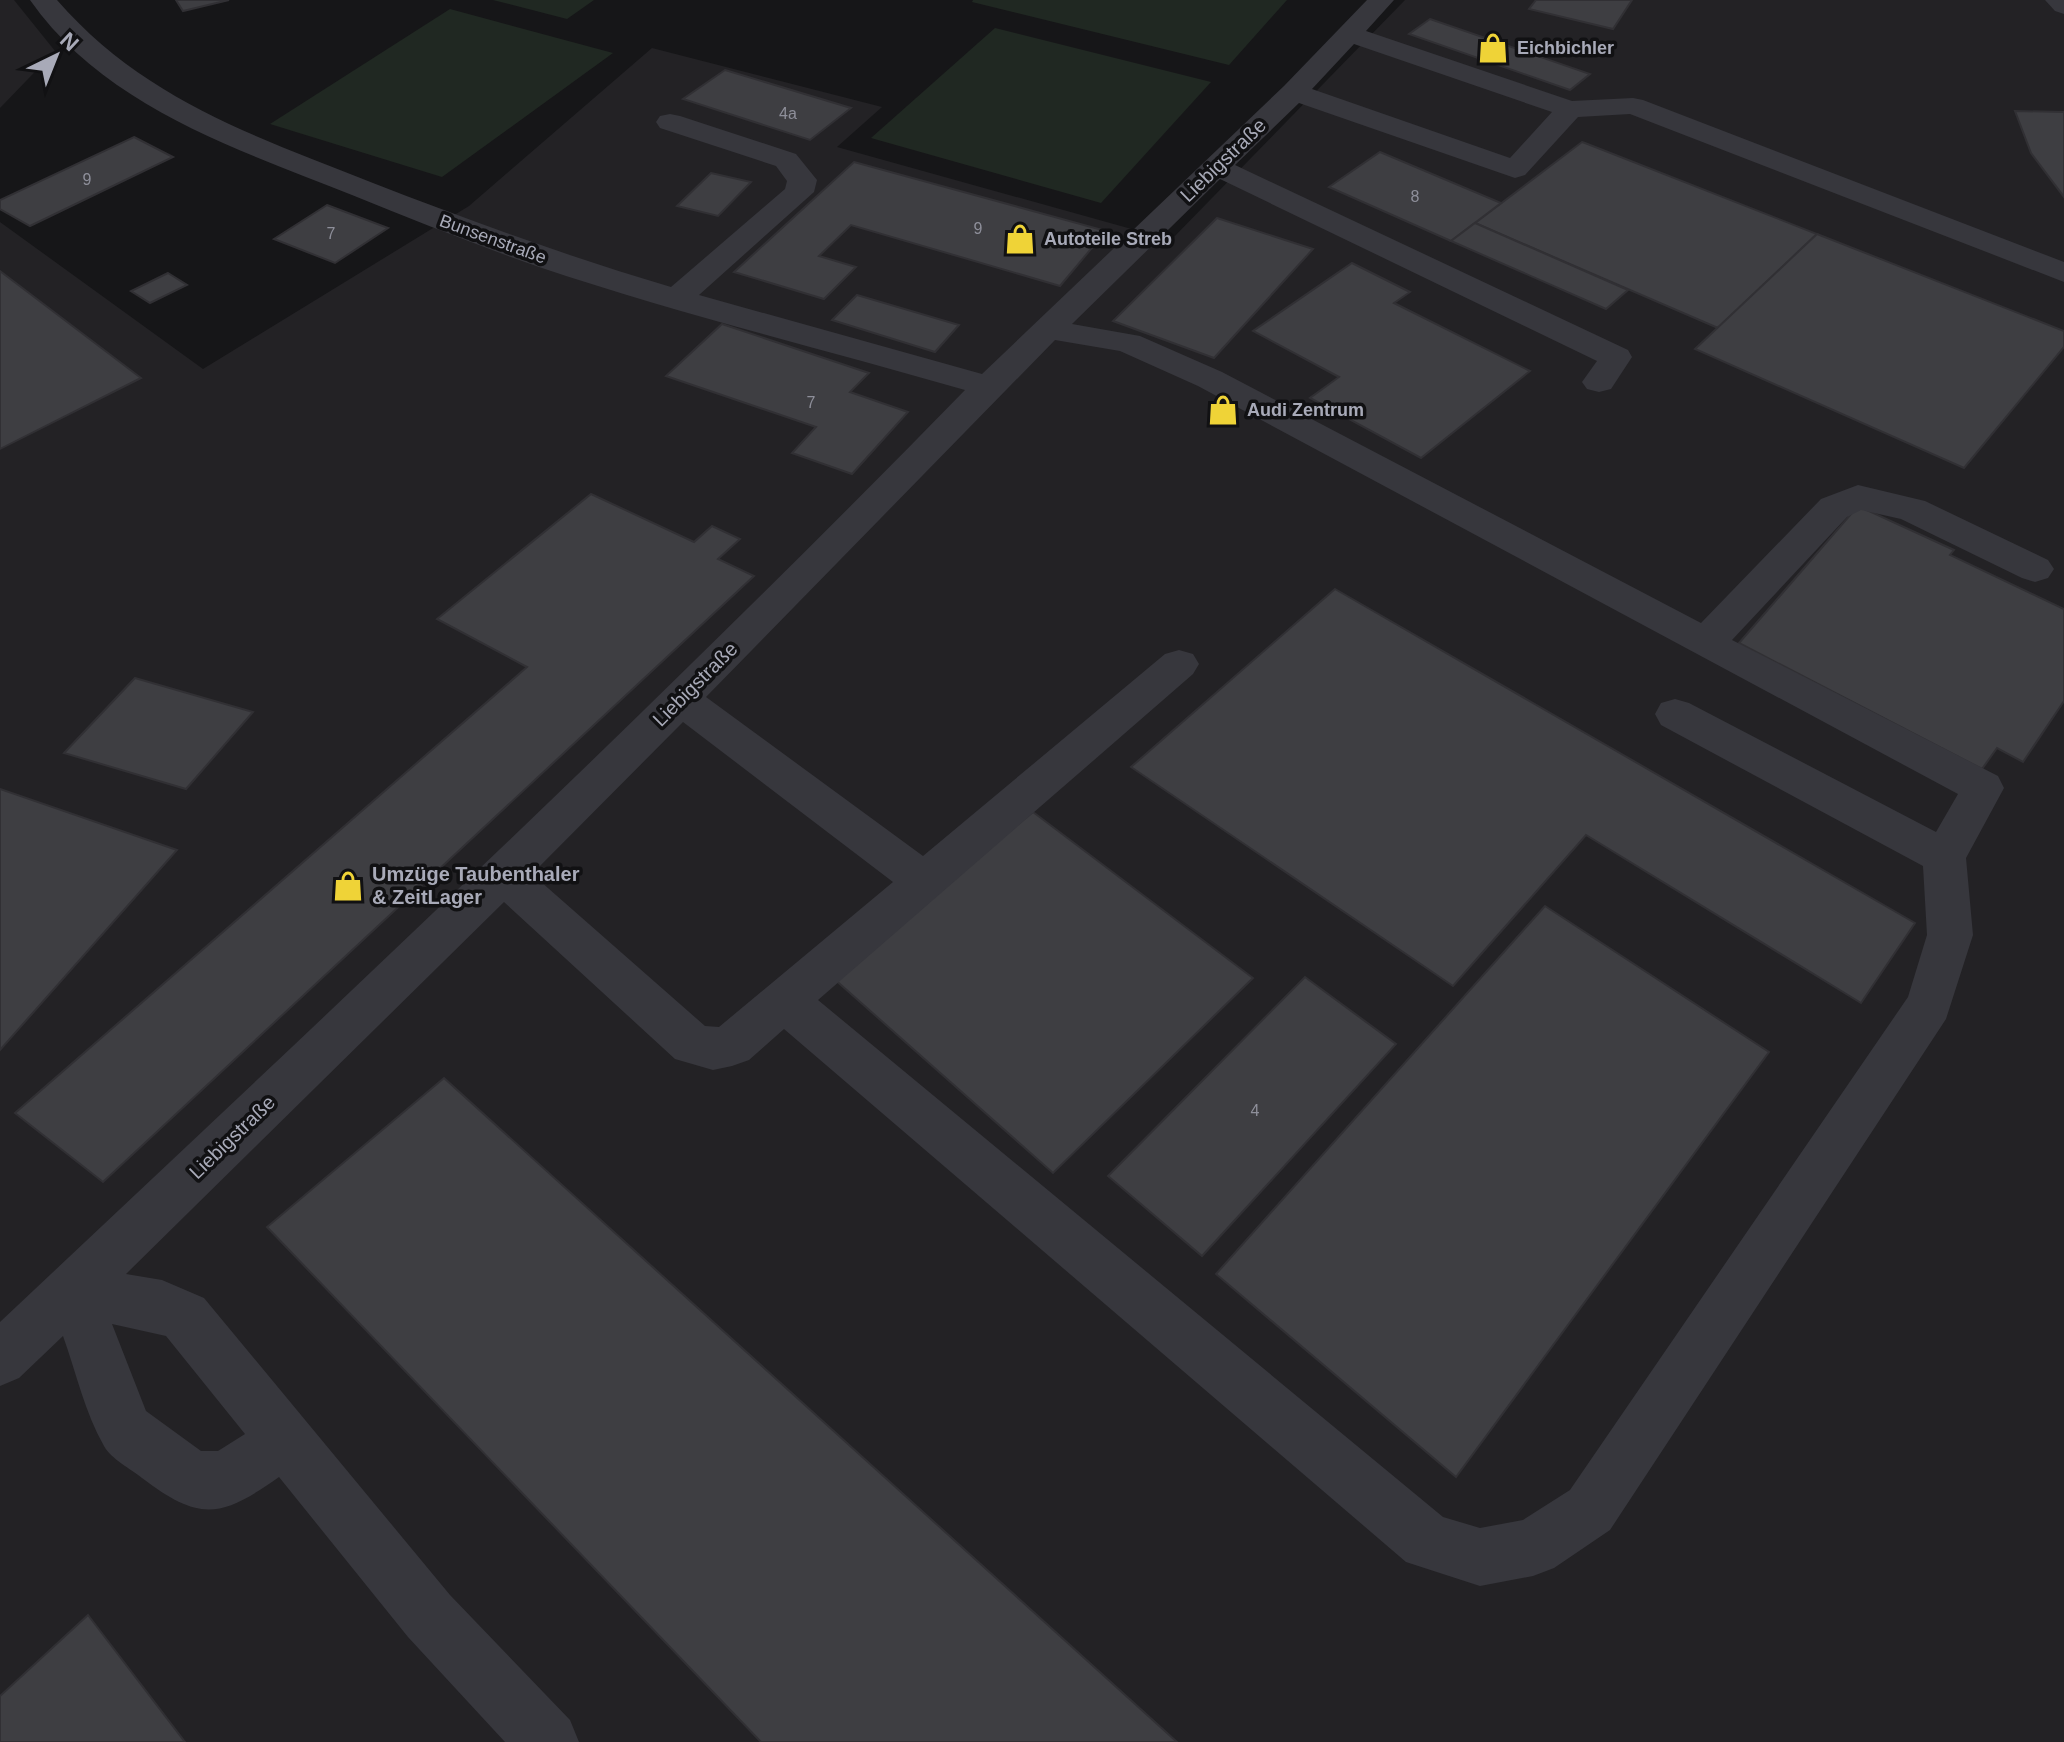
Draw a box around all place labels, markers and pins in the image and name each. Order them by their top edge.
shop icon: Eichbichler [1476,31,1510,65]
place label: Eichbichler [1517,38,1614,58]
shop icon: Autoteile Streb [1003,222,1037,256]
place label: Autoteile Streb [1044,229,1172,249]
shop icon: Audi Zentrum [1206,393,1240,427]
place label: Audi Zentrum [1247,400,1364,420]
place label: Umzüge Taubenthaler & ZeitLager [372,863,580,908]
shop icon: Umzüge Taubenthaler & ZeitLager [331,869,365,903]

